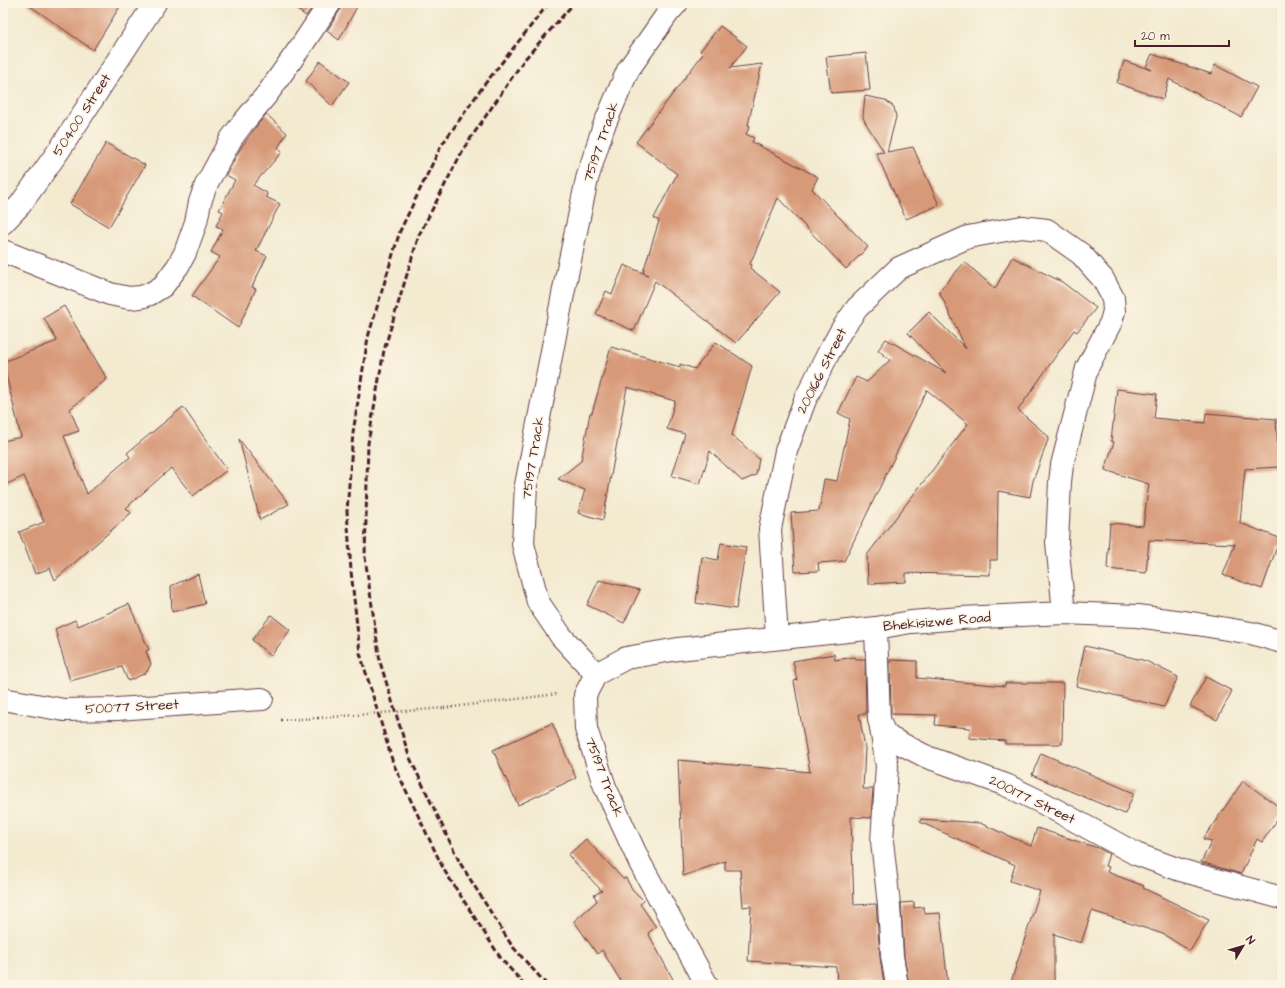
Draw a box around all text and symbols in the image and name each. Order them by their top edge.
scale bar [1135,22,1229,48]
text: 20 m [1141,28,1170,45]
street label: 50400 Street [48,70,116,160]
street label: 75197 Track [578,99,624,185]
street label: 200166 Street [792,324,852,417]
street label: 75197 Track [517,415,549,501]
street label: Bhekisizwe Road [882,607,992,637]
street label: 50077 Street [85,695,180,719]
street label: 75197 Track [580,734,628,820]
street label: 200177 Street [986,771,1079,830]
north arrow [1223,926,1263,966]
text: N [1242,933,1259,948]

